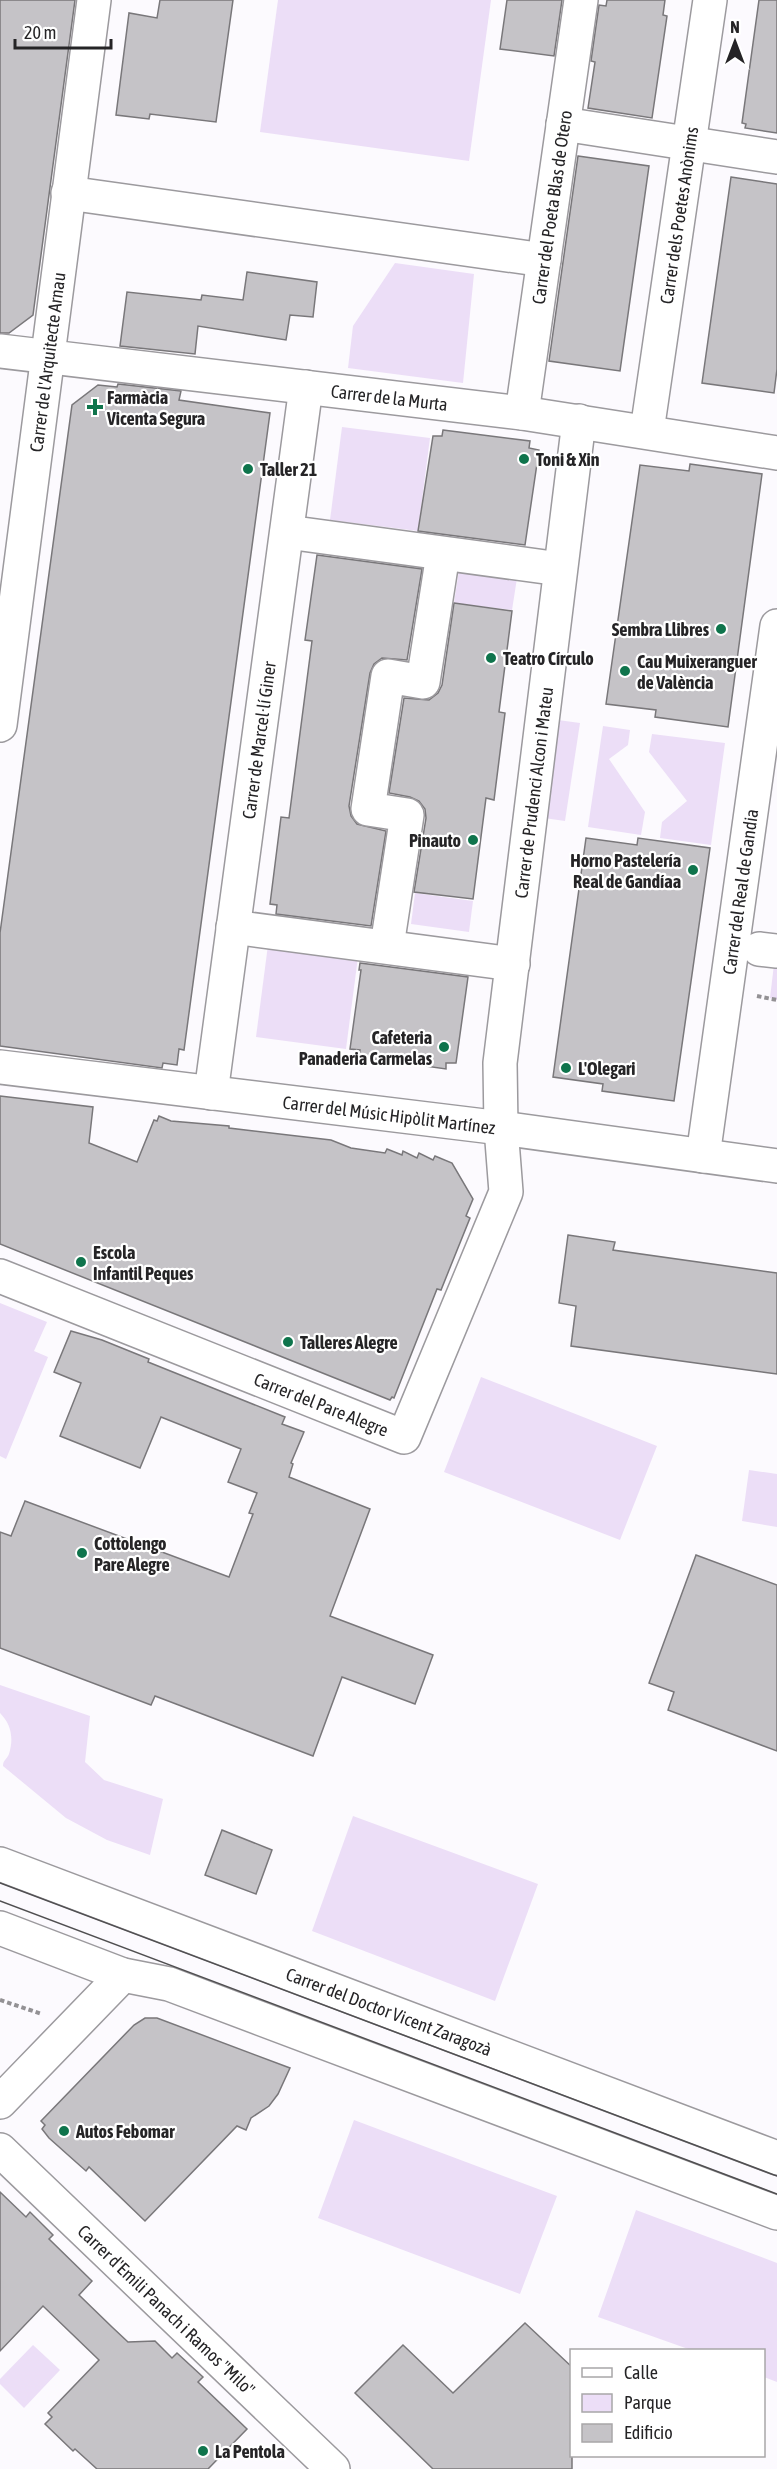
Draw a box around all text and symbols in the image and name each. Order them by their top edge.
scale bar [15,12,111,50]
north arrow [705,12,765,72]
text: N [730,18,740,36]
text: 20 m [24,22,56,43]
street label: Carrer del Poeta Blas de Otero [527,109,576,305]
street label: Carrer dels Poetes Anònims [655,125,702,305]
street label: Carrer de l'Arquitecte Arnau [25,271,69,453]
street label: Carrer de la Murta [330,380,449,415]
place label: Farmàcia Vicenta Segura [106,387,205,429]
marker: Farmàcia Vicenta Segura [88,400,102,414]
place label: Toni & Xin [536,449,600,470]
marker: Toni & Xin [517,452,531,466]
place label: Taller 21 [260,459,317,480]
marker: Taller 21 [241,462,255,476]
place label: Sembra Llibres [612,619,710,640]
marker: Sembra Llibres [714,622,728,636]
place label: Teatro Círculo [503,648,594,669]
marker: Teatro Círculo [484,651,498,665]
place label: Cau Muixeranguer de València [637,651,757,693]
street label: Carrer de Marcel·lí Giner [237,659,280,820]
marker: Cau Muixeranguer de València [618,664,632,678]
street label: Carrer de Prudenci Alcon i Mateu [510,686,557,899]
street label: Carrer del Real de Gandia [718,808,762,976]
place label: Pinauto [409,830,461,851]
marker: Pinauto [466,833,480,847]
place label: Horno Pastelería Real de Gandíaa [570,850,681,892]
marker: Horno Pastelería Real de Gandíaa [686,863,700,877]
place label: Cafeteria Panaderia Carmelas [299,1027,433,1069]
marker: Cafeteria Panaderia Carmelas [437,1040,451,1054]
place label: L'Olegari [578,1058,636,1079]
marker: L'Olegari [559,1061,573,1075]
street label: Carrer del Músic Hipòlit Martínez [282,1091,497,1138]
place label: Escola Infantil Peques [93,1242,194,1284]
marker: Escola Infantil Peques [74,1255,88,1269]
place label: Talleres Alegre [300,1332,398,1353]
marker: Talleres Alegre [281,1335,295,1349]
street label: Carrer del Pare Alegre [251,1368,392,1440]
place label: Cottolengo Pare Alegre [94,1533,170,1575]
marker: Cottolengo Pare Alegre [75,1546,89,1560]
street label: Carrer del Doctor Vicent Zaragozà [283,1963,495,2060]
place label: Autos Febomar [75,2121,175,2142]
marker: Autos Febomar [57,2124,71,2138]
street label: Carrer d'Emili Panach i Ramos "Milo" [74,2220,260,2399]
legend [570,2349,765,2457]
text: Calle [624,2362,658,2383]
text: Parque [624,2392,672,2413]
text: Edificio [624,2422,673,2443]
place label: La Pentola [215,2441,285,2462]
marker: La Pentola [196,2444,210,2458]

